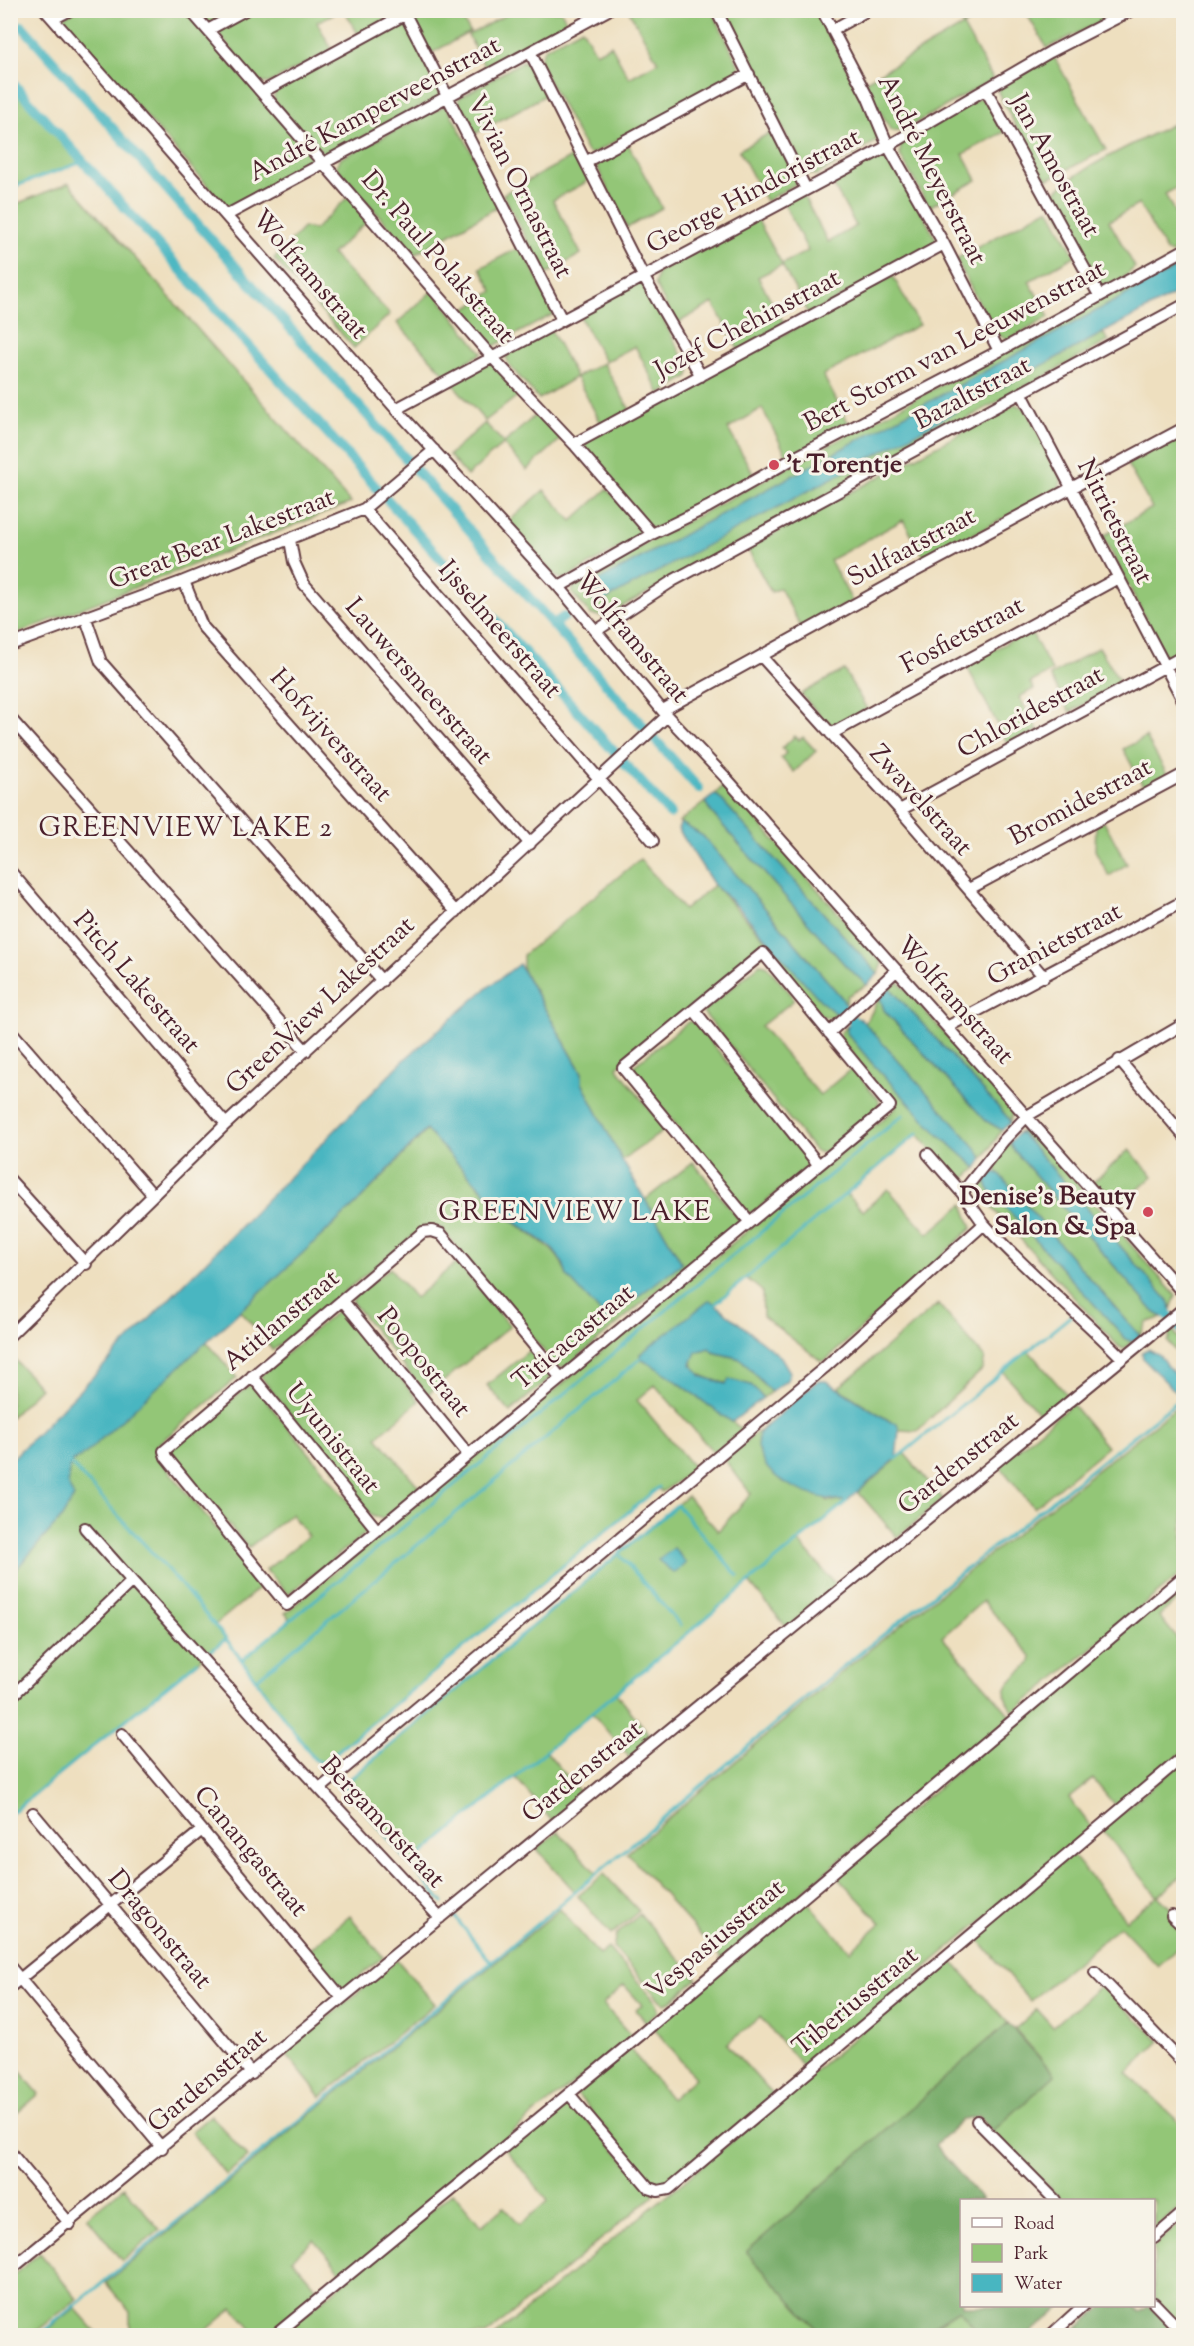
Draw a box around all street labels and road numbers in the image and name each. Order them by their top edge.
street label: André Kamperveenstraat [243,28,508,192]
street label: André Meyerstraat [867,68,995,272]
street label: Jan Amostraat [998,86,1109,244]
street label: Vivian Ornastraat [457,89,581,285]
street label: George Hindoristraat [640,120,868,264]
street label: Dr. Paul Polakstraat [351,163,523,353]
street label: Wolframstraat [242,202,376,348]
street label: Bert Storm van Leeuwenstraat [797,251,1113,442]
street label: Jozef Chehinstraat [647,260,848,391]
street label: Bazaltstraat [908,348,1038,440]
street label: Nitrietstraat [1067,453,1161,591]
street label: Great Bear Lakestraat [104,480,341,600]
street label: Sulfaatstraat [841,499,983,597]
street label: Ijsselmeerstraat [429,553,570,707]
street label: Wolframstraat [565,564,697,712]
street label: Fosfietstraat [895,588,1031,684]
street label: Lauwersmeerstraat [335,591,501,773]
street label: Chloridestraat [951,657,1111,769]
street label: Hofvijverstraat [260,661,400,811]
street label: Zwavelstraat [860,737,980,865]
street label: Bromidestraat [1003,750,1159,856]
street label: Granietstraat [981,894,1129,996]
street label: Pitch Lakestraat [64,904,208,1062]
street label: GreenView Lakestraat [218,908,424,1104]
street label: Wolframstraat [886,929,1022,1073]
street label: Atitlanstraat [216,1261,348,1381]
street label: Titicacastraat [505,1276,643,1400]
street label: Poopostraat [367,1300,479,1426]
street label: Uyunistraat [276,1376,388,1503]
street label: Gardenstraat [891,1404,1027,1524]
street label: Gardenstraat [515,1712,651,1832]
street label: Bergamotstraat [311,1749,453,1897]
street label: Canangastraat [184,1778,316,1926]
street label: Dragonstraat [98,1862,220,1998]
street label: Vespasiusstraat [638,1871,794,2009]
street label: Tiberiusstraat [785,1938,927,2066]
street label: Gardenstraat [140,2020,276,2142]

